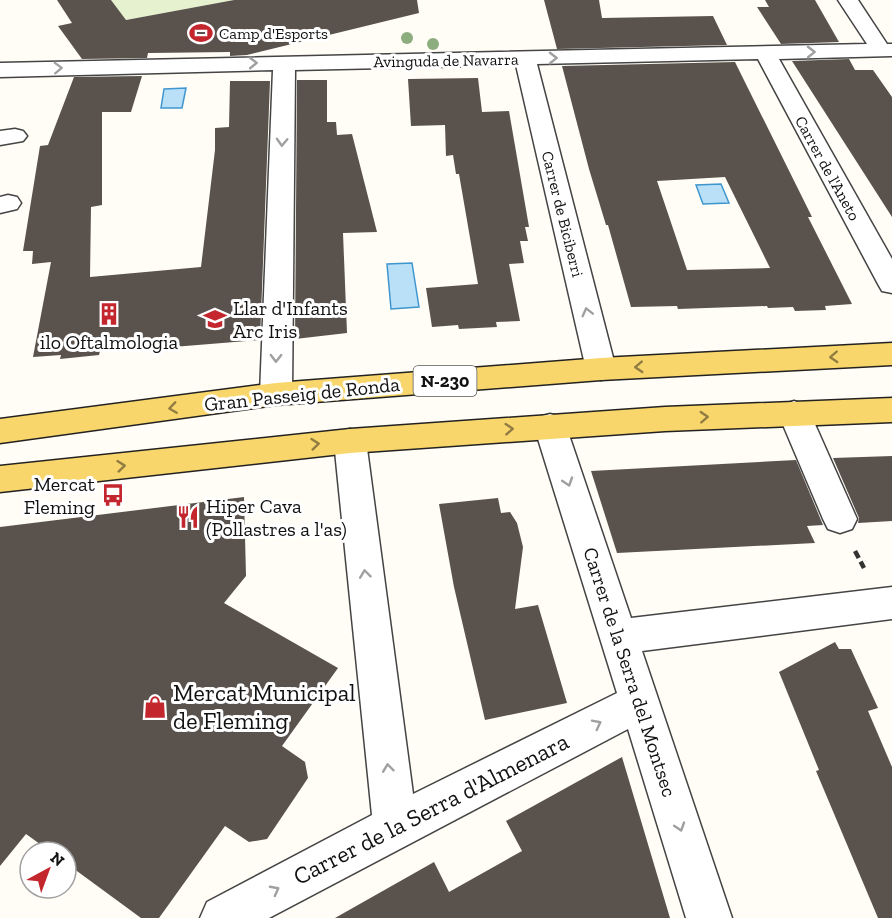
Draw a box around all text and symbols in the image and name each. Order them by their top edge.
sports icon: Camp d'Esports [188,20,214,46]
place label: Camp d'Esports [219,24,328,43]
one-way arrow [807,46,816,58]
street label: Avinguda de Navarra [373,50,519,71]
one-way arrow [549,51,558,64]
one-way arrow [249,57,258,69]
one-way arrow [54,62,63,75]
street label: Carrer de l'Aneto [791,113,864,224]
one-way arrow [275,138,288,147]
street label: Carrer de Biciberri [538,149,587,280]
place label: Llar d'Infants Arc Iris [233,296,348,343]
building icon: ilo Oftalmologia [96,301,122,327]
school or university icon: Llar d'Infants Arc Iris [202,306,228,332]
one-way arrow [582,307,595,317]
place label: ilo Oftalmologia [40,330,179,354]
one-way arrow [829,351,838,364]
one-way arrow [269,353,282,362]
one-way arrow [634,361,643,374]
road number: N-230 [414,366,476,396]
street label: Gran Passeig de Ronda [203,372,401,416]
one-way arrow [168,401,177,413]
one-way arrow [699,411,708,424]
one-way arrow [504,423,514,436]
one-way arrow [310,439,319,451]
one-way arrow [116,460,125,473]
place label: Mercat Fleming [24,472,96,519]
one-way arrow [560,476,573,487]
bus stop icon: Mercat Fleming [100,482,126,508]
place label: Hiper Cava (Pollastres a l'as) [206,494,347,541]
restaurant icon: Hiper Cava (Pollastres a l'as) [175,504,201,530]
street label: Carrer de la Serra del Montsec [578,544,682,800]
one-way arrow [360,569,372,578]
place label: Mercat Municipal de Fleming [173,678,356,735]
shop icon: Mercat Municipal de Fleming [142,694,168,720]
one-way arrow [591,719,602,731]
street label: Carrer de la Serra d'Almenara [288,726,574,891]
one-way arrow [382,763,395,772]
one-way arrow [673,821,685,832]
north arrow [18,840,78,900]
text: N [47,848,68,870]
one-way arrow [269,886,279,897]

